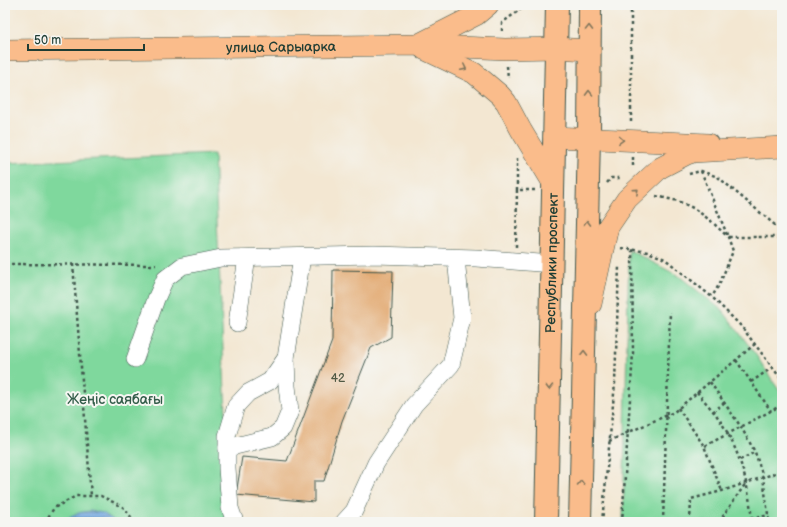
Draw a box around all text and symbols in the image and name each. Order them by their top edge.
one-way arrow [585,25,593,31]
scale bar [28,26,144,52]
text: 50 m [34,33,61,48]
street label: улица Сарыарка [226,38,337,56]
one-way arrow [460,63,468,71]
one-way arrow [585,90,593,96]
one-way arrow [618,135,624,144]
one-way arrow [631,189,638,196]
street label: Республики проспект [542,192,562,334]
one-way arrow [583,220,591,226]
one-way arrow [580,350,588,356]
house number: 42 [331,371,345,386]
one-way arrow [545,384,553,390]
park label: Жеңіс саябағы [67,391,163,408]
one-way arrow [577,480,585,486]

